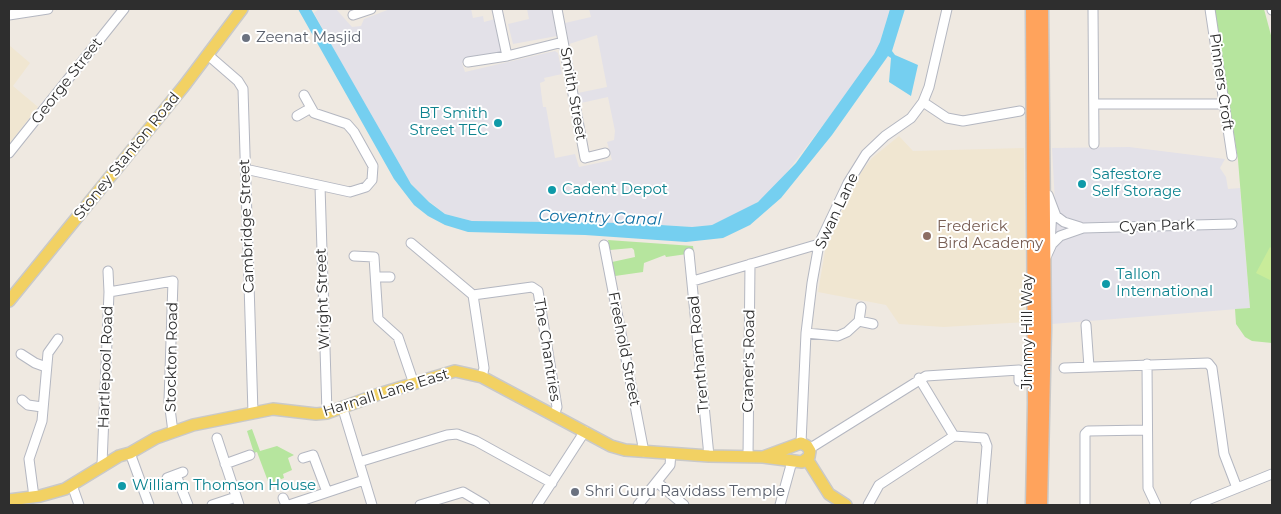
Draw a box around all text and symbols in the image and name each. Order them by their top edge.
place label: Zeenat Masjid [256,29,361,47]
marker: Zeenat Masjid [240,32,252,44]
street label: Pinners Croft [1205,32,1237,132]
street label: George Street [28,34,106,128]
street label: Smith Street [556,46,590,142]
street label: Stoney Stanton Road [70,89,184,223]
place label: BT Smith Street TEC [409,105,488,140]
marker: BT Smith Street TEC [492,117,504,129]
street label: Cambridge Street [236,159,258,293]
place label: Safestore Self Storage [1092,166,1181,201]
street label: Swan Lane [812,170,862,252]
marker: Safestore Self Storage [1076,178,1088,190]
place label: Cadent Depot [562,181,668,199]
marker: Cadent Depot [546,184,558,196]
water label: Coventry Canal [538,206,662,230]
street label: Cyan Park [1119,216,1195,236]
place label: Frederick Bird Academy [937,218,1043,253]
marker: Frederick Bird Academy [921,230,933,242]
street label: Wright Street [312,248,334,350]
place label: Tallon International [1116,266,1213,301]
street label: Jimmy Hill Way [1019,274,1037,390]
marker: Tallon International [1100,278,1112,290]
street label: Freehold Street [604,290,644,408]
street label: Trentham Road [685,295,713,413]
street label: The Chantries [530,297,564,403]
street label: Stockton Road [162,302,182,412]
street label: Hartlepool Road [95,305,117,429]
street label: Craner's Road [739,309,759,413]
street label: Harnall Lane East [321,365,451,421]
place label: William Thomson House [132,477,316,495]
marker: William Thomson House [116,480,128,492]
place label: Shri Guru Ravidass Temple [585,483,785,501]
marker: Shri Guru Ravidass Temple [569,486,581,498]

